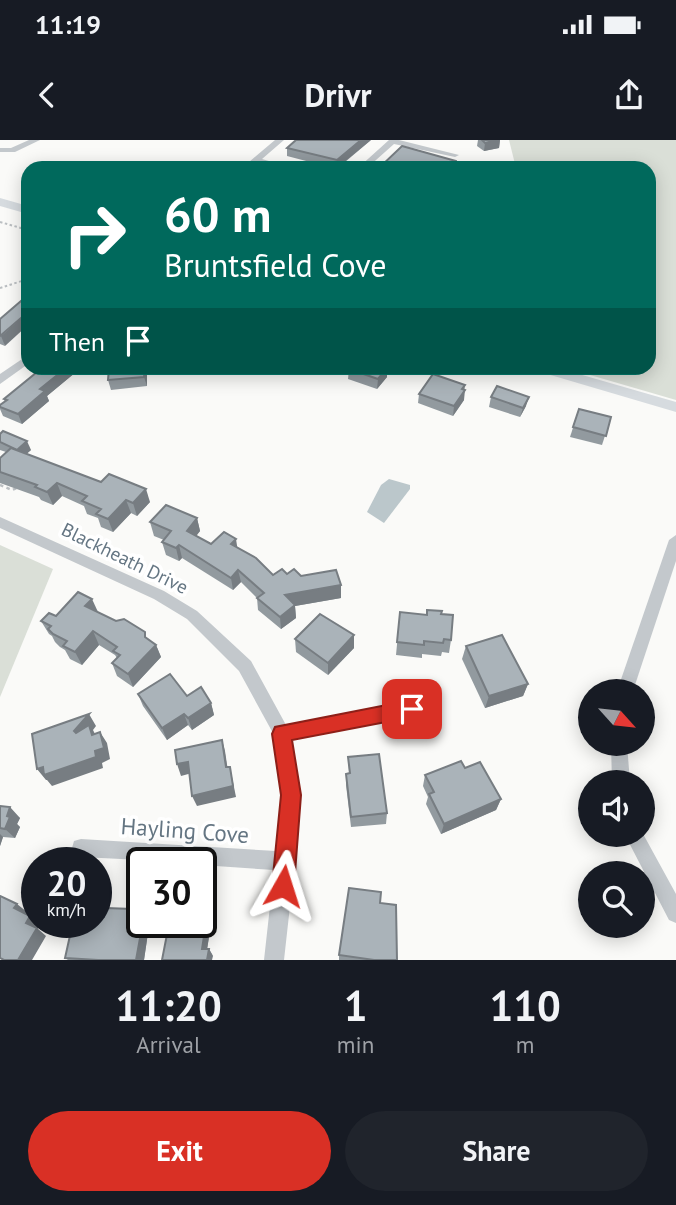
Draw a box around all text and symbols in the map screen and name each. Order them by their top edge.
text: 11:19 [35,8,101,41]
text: Drivr [304,74,372,116]
icon: back [28,76,66,114]
icon: share [610,76,648,114]
text: 60 m [164,182,271,246]
icon: right [49,189,140,280]
text: Bruntsfield Cove [164,244,387,286]
icon: arrive [119,322,157,360]
text: Then [49,325,105,358]
street label: Blackheath Drive [58,517,192,599]
pin [382,679,442,739]
north arrow [578,679,654,756]
map controls [578,679,655,938]
icon: arrive [393,690,431,728]
button: sound [578,770,655,847]
street label: Hayling Cove [120,811,250,849]
speed limit sign: 30 [126,847,217,938]
position arrow [246,849,320,923]
text: 20 [47,860,86,906]
button: search [578,861,655,938]
text: km/h [47,898,86,921]
text: 11:20 [115,978,222,1033]
text: 1 [344,978,367,1033]
text: 110 [489,978,561,1033]
text: Arrival [136,1030,201,1059]
text: min [337,1030,374,1059]
text: m [516,1030,534,1059]
button: Exit [28,1111,331,1191]
button: Share [345,1111,648,1191]

